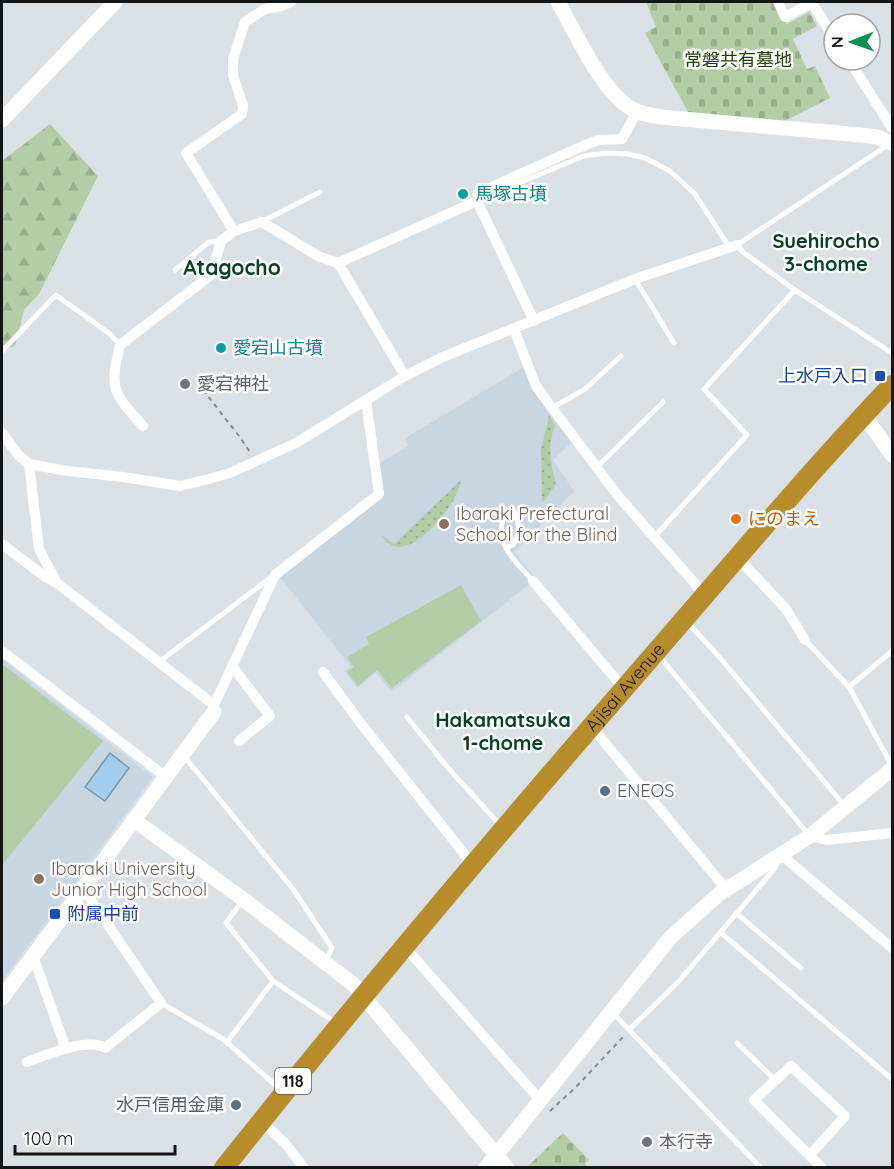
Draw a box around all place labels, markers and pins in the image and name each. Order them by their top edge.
place label: 馬塚古墳 [475,182,547,205]
marker: 馬塚古墳 [456,187,470,201]
place label: 愛宕山古墳 [233,336,323,359]
marker: 愛宕山古墳 [214,341,228,355]
place label: 上水戸入口 [778,364,868,387]
marker: 上水戸入口 [873,369,887,383]
place label: 愛宕神社 [197,372,269,395]
marker: 愛宕神社 [178,377,192,391]
place label: Ibaraki Prefectural School for the Blind [456,502,617,546]
place label: にのまえ [748,507,820,530]
marker: にのまえ [729,512,743,526]
marker: Ibaraki Prefectural School for the Blind [437,517,451,531]
place label: ENEOS [617,779,674,802]
marker: ENEOS [598,784,612,798]
place label: Ibaraki University Junior High School [51,857,207,901]
marker: Ibaraki University Junior High School [32,872,46,886]
place label: 附属中前 [67,902,139,925]
marker: 附属中前 [48,907,62,921]
place label: 水戸信用金庫 [116,1093,224,1116]
marker: 水戸信用金庫 [229,1098,243,1112]
place label: 本行寺 [659,1130,713,1153]
marker: 本行寺 [640,1135,654,1149]

